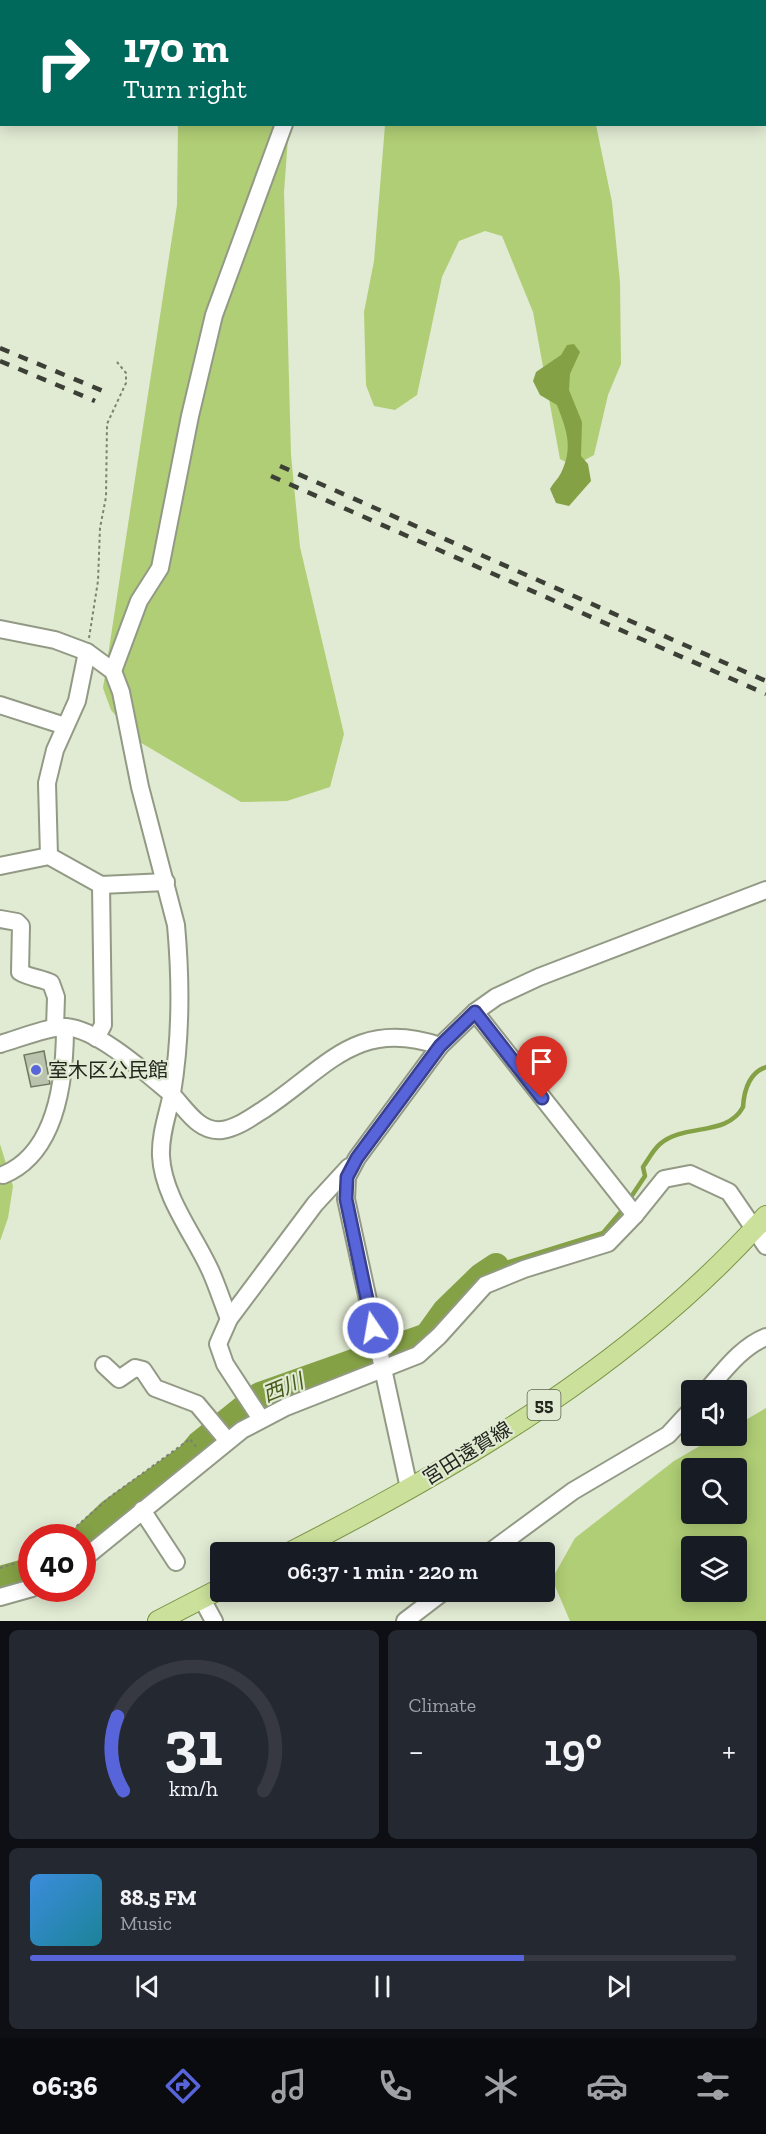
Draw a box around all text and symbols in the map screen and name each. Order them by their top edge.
text: 170 m [123,22,229,73]
icon: right [24,24,102,102]
text: Turn right [123,73,247,105]
pin [516,1036,567,1098]
icon: arrive [525,1045,558,1078]
place label: 室木区公民館 [48,1058,168,1082]
marker: 室木区公民館 [29,1063,43,1077]
position arrow [341,1296,405,1360]
water label: 西川 [259,1367,309,1407]
map controls [681,1380,747,1602]
button: sound [681,1380,747,1446]
road number: 55 [528,1390,560,1420]
street label: 宮田遠賀線 [418,1416,516,1490]
button: search [681,1458,747,1524]
speed limit sign: 40 [18,1524,96,1602]
button: layers [681,1536,747,1602]
text: 06:37 · 1 min · 220 m [287,1558,478,1585]
text: Climate [409,1693,476,1717]
text: 31 [165,1706,223,1781]
text: 19° [544,1723,602,1777]
text: − [409,1731,424,1770]
text: + [722,1731,736,1770]
text: km/h [169,1777,218,1802]
text: 88.5 FM [120,1884,197,1911]
text: Music [120,1911,172,1935]
icon: previous [131,1970,164,2003]
icon: pause [366,1970,399,2003]
icon: next [602,1970,635,2003]
icon: directions [162,2065,204,2107]
icon: music [268,2065,310,2107]
icon: phone [374,2065,416,2107]
icon: climate [480,2065,522,2107]
icon: car [586,2065,628,2107]
icon: filters [692,2065,734,2107]
text: 06:36 [32,2070,98,2102]

